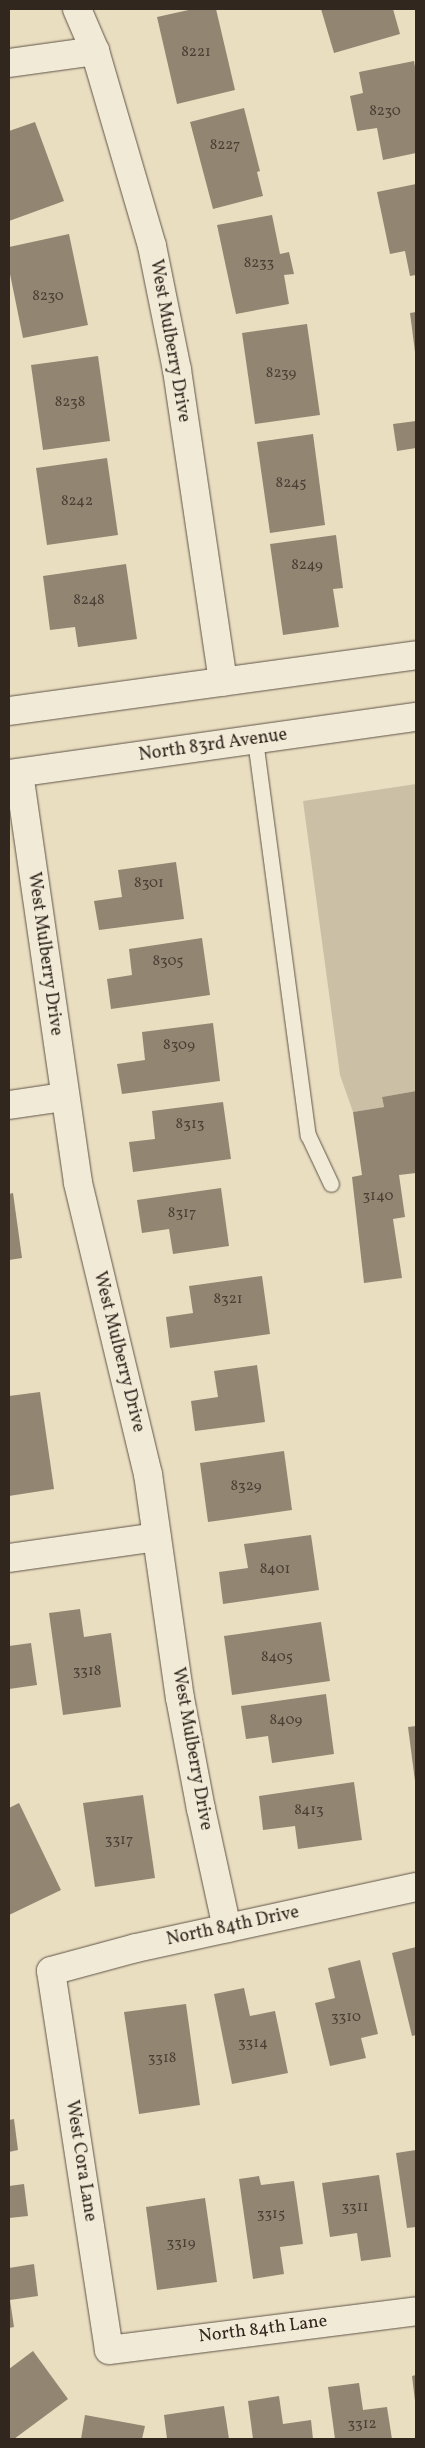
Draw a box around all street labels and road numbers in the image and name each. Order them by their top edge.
street label: West Mulberry Drive [144,258,194,424]
street label: North 83rd Avenue [137,725,289,767]
street label: West Mulberry Drive [22,871,66,1037]
street label: West Mulberry Drive [88,1269,148,1435]
street label: West Mulberry Drive [166,1666,216,1832]
street label: North 84th Drive [165,1902,301,1952]
street label: West Cora Lane [60,2099,100,2223]
street label: North 84th Lane [197,2311,329,2349]

